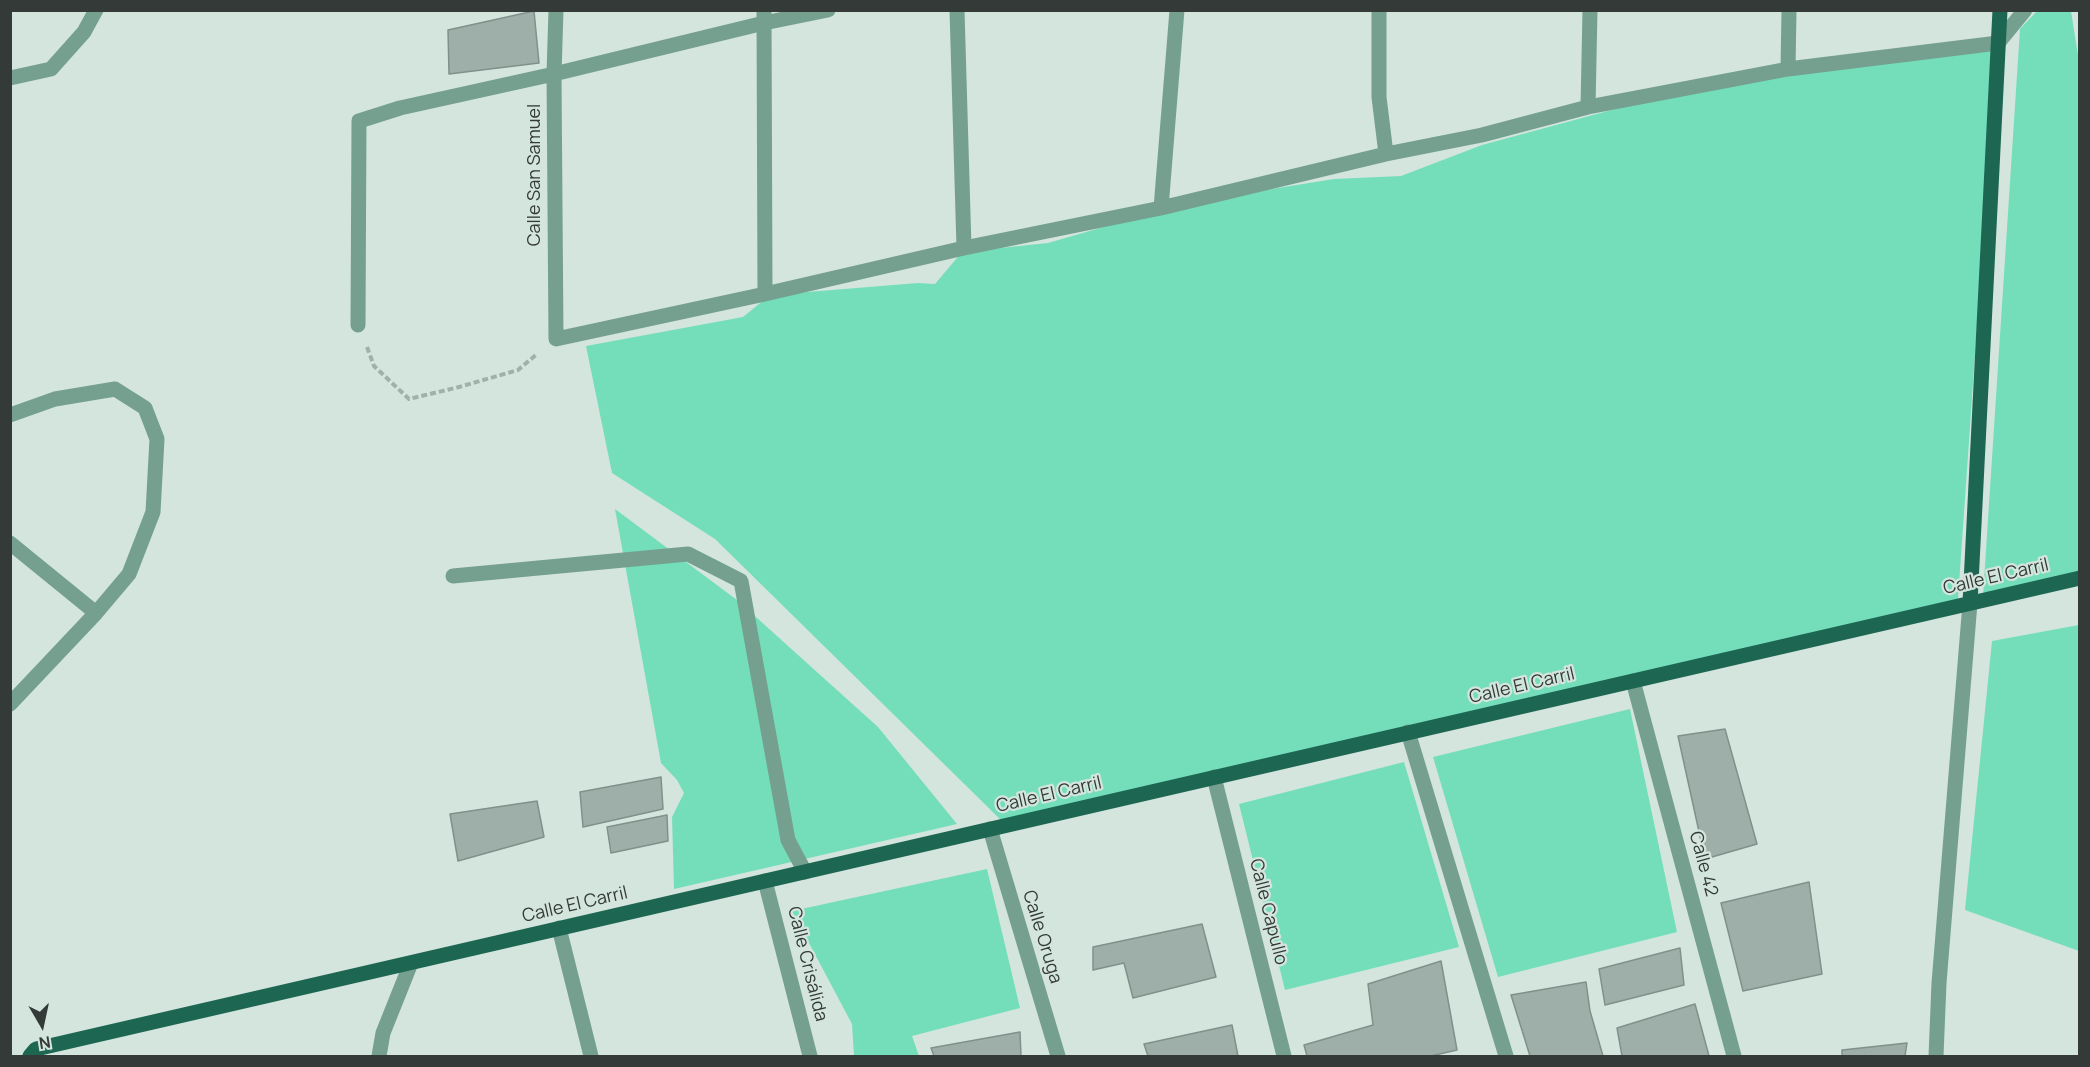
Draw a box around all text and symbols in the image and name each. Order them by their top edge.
street label: Calle San Samuel [524,104,546,246]
street label: Calle El Carril [1941,554,2051,600]
street label: Calle El Carril [1467,663,1577,709]
street label: Calle El Carril [994,772,1104,818]
street label: Calle 42 [1684,829,1722,899]
street label: Calle Capullo [1244,857,1292,967]
street label: Calle El Carril [520,882,630,928]
street label: Calle Oruga [1018,888,1066,986]
street label: Calle Crisálida [782,904,832,1024]
north arrow [12,995,72,1055]
text: N [37,1031,52,1055]

